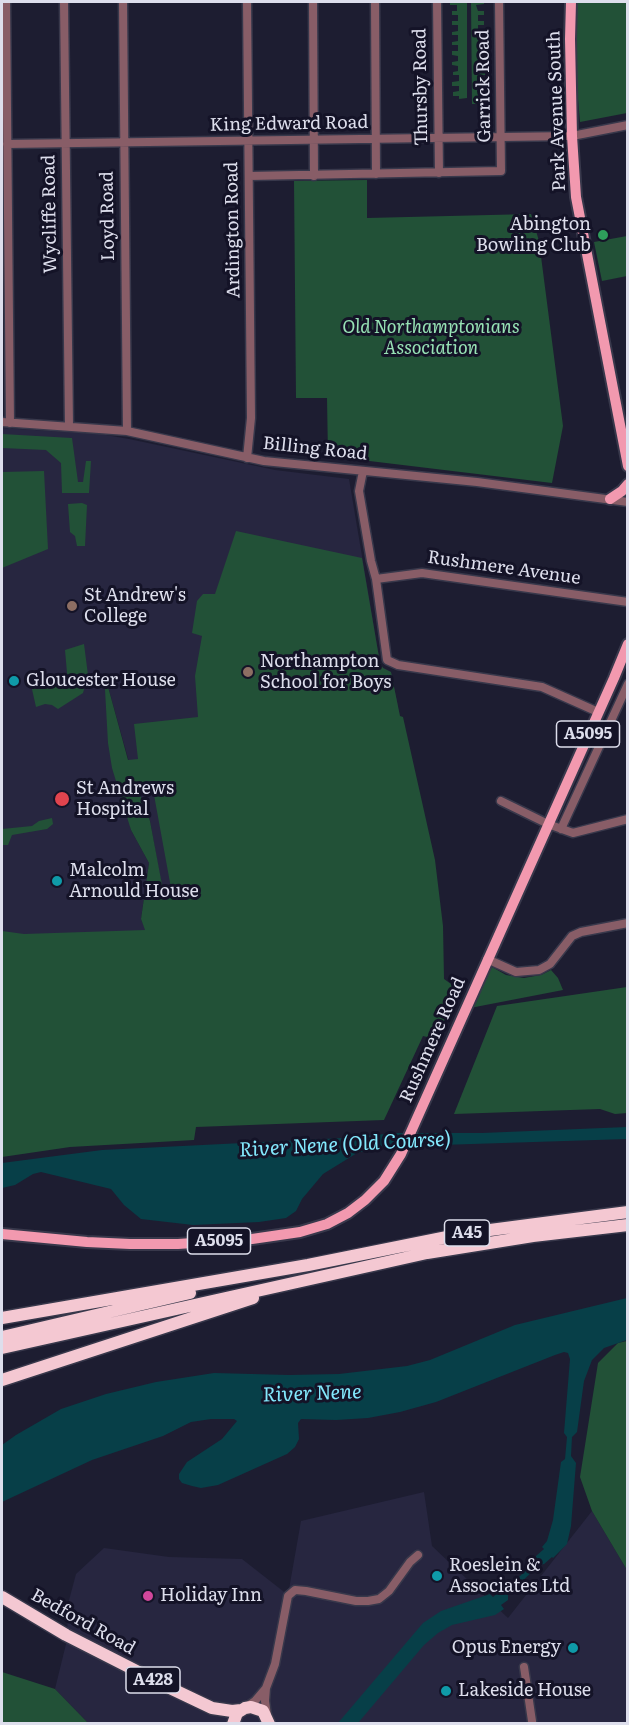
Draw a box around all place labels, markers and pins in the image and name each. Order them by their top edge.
place label: Abington Bowling Club [476,214,591,256]
marker: Abington Bowling Club [596,228,610,242]
place label: St Andrew's College [84,585,186,628]
marker: St Andrew's College [65,599,79,613]
place label: Northampton School for Boys [260,651,391,694]
marker: Northampton School for Boys [241,665,255,679]
place label: Gloucester House [26,670,176,692]
marker: Gloucester House [7,674,21,688]
place label: St Andrews Hospital [76,778,174,820]
marker: St Andrews Hospital [53,790,71,808]
place label: Malcolm Arnould House [69,860,199,902]
marker: Malcolm Arnould House [50,874,64,888]
place label: Roeslein & Associates Ltd [449,1555,570,1598]
marker: Roeslein & Associates Ltd [430,1569,444,1583]
place label: Holiday Inn [160,1585,262,1607]
marker: Holiday Inn [141,1589,155,1603]
place label: Opus Energy [452,1637,561,1659]
marker: Opus Energy [566,1641,580,1655]
place label: Lakeside House [458,1680,591,1702]
marker: Lakeside House [439,1684,453,1698]

